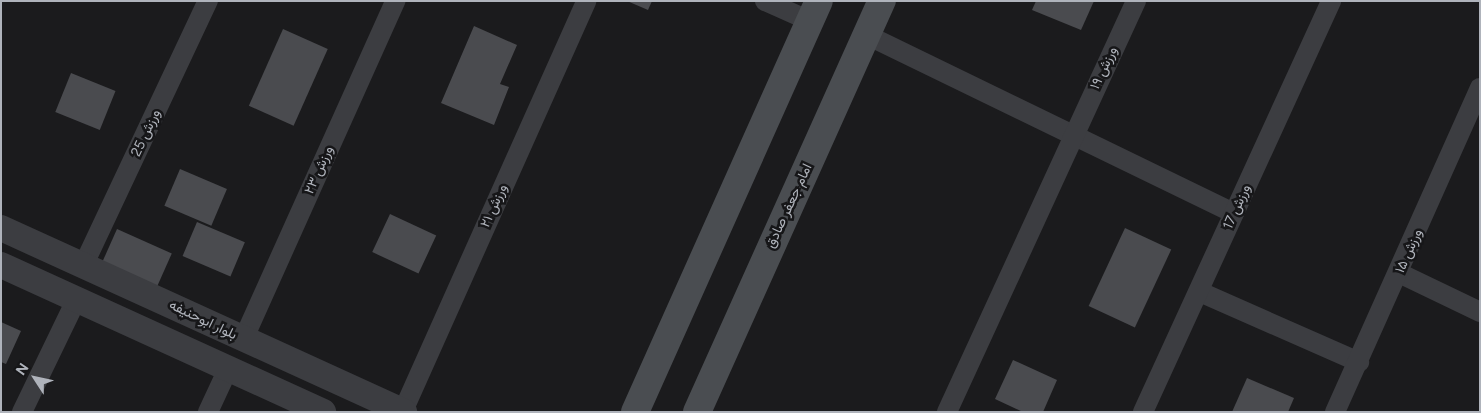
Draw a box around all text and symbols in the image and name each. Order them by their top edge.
street label: ورزش ۱۹ [1087,44,1121,92]
street label: ورزش 25 [128,107,164,159]
street label: ورزش ۲۳ [301,143,337,197]
street label: امام جعفر صادق [762,161,816,251]
street label: ورزش ۲۱ [477,182,511,230]
street label: ورزش 17 [1220,182,1254,232]
street label: ورزش ۱۵ [1392,226,1426,276]
street label: بلوار ابوحنیفه [166,296,240,344]
north arrow [10,353,60,403]
text: N [12,360,32,378]

